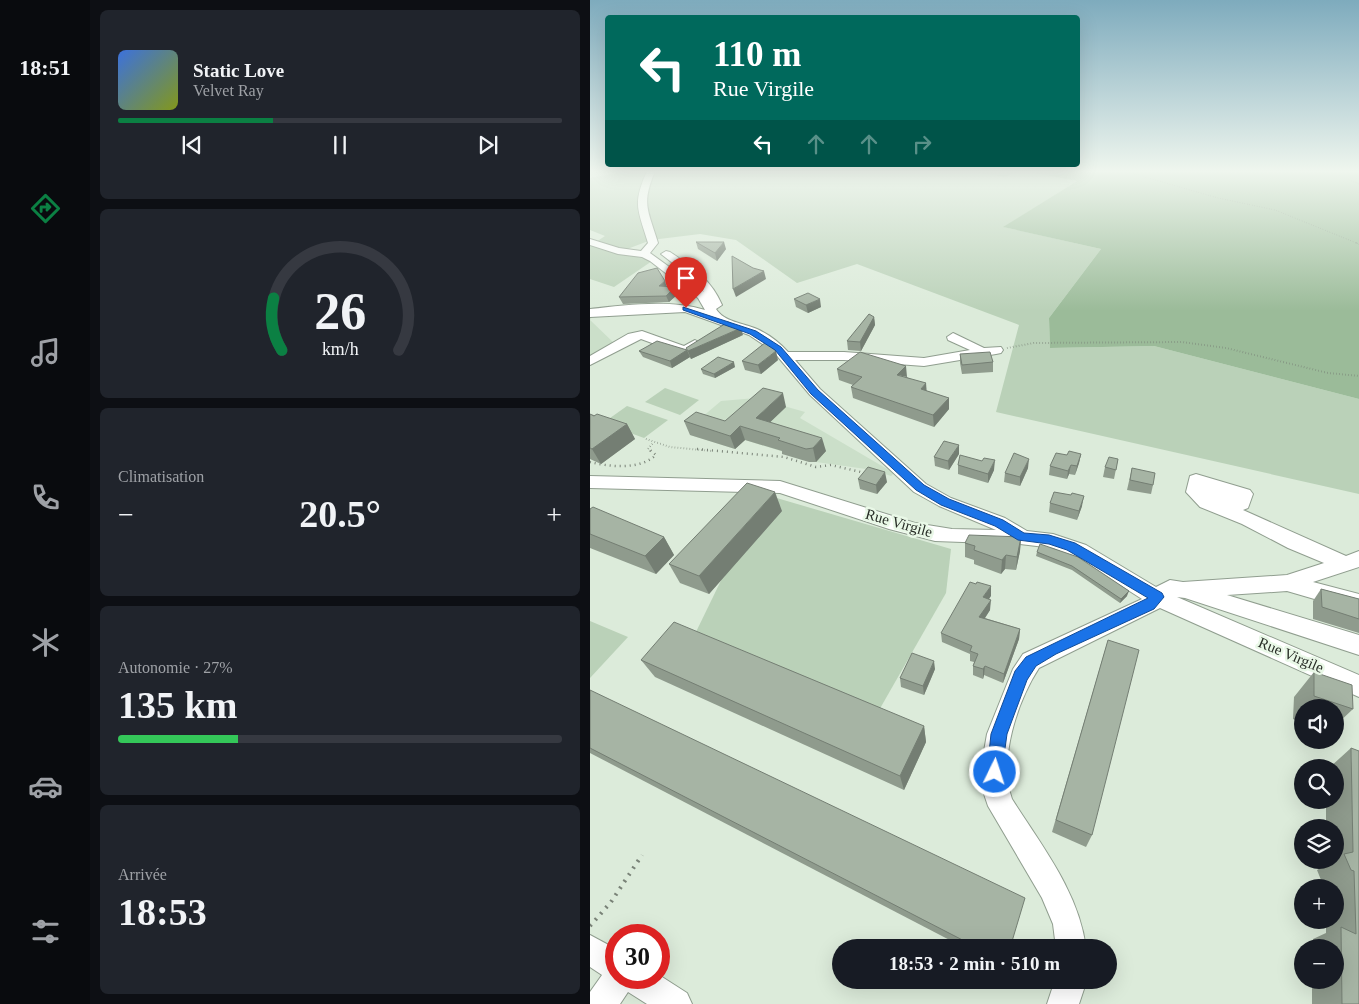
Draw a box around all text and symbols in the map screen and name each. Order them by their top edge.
icon: left [630,35,695,100]
text: 110 m [713,35,801,74]
text: 18:51 [19,55,71,80]
text: Static Love [193,60,284,81]
text: Rue Virgile [713,76,814,101]
text: Velvet Ray [193,82,264,99]
icon: left [749,130,777,158]
icon: ahead [802,130,830,158]
icon: ahead [855,130,883,158]
icon: right [908,130,936,158]
icon: previous [178,131,206,159]
icon: pause [326,131,354,159]
icon: next [474,131,502,159]
icon: directions [28,191,63,226]
pin [665,257,707,308]
icon: arrive [672,264,700,292]
text: 26 [314,283,366,340]
icon: music [28,335,63,370]
text: km/h [322,339,358,359]
text: Climatisation [118,468,204,485]
icon: phone [28,480,63,515]
text: 20.5° [299,493,381,535]
text: − [118,499,134,530]
text: + [546,499,562,530]
street label: Rue Virgile [864,506,935,540]
icon: climate [28,625,63,660]
street label: Rue Virgile [1256,634,1326,676]
text: Autonomie · 27% [118,659,233,676]
text: 135 km [118,684,237,726]
map controls [1294,699,1344,989]
button: sound [1294,699,1344,749]
position arrow [968,745,1020,797]
button: search [1294,759,1344,809]
icon: car [28,769,63,804]
button: layers [1294,819,1344,869]
text: Arrivée [118,866,167,883]
button: + [1294,879,1344,929]
text: 18:53 [118,891,207,933]
icon: filters [28,914,63,949]
speed limit sign: 30 [605,924,670,989]
button: − [1294,939,1344,989]
text: 18:53 · 2 min · 510 m [889,953,1060,974]

